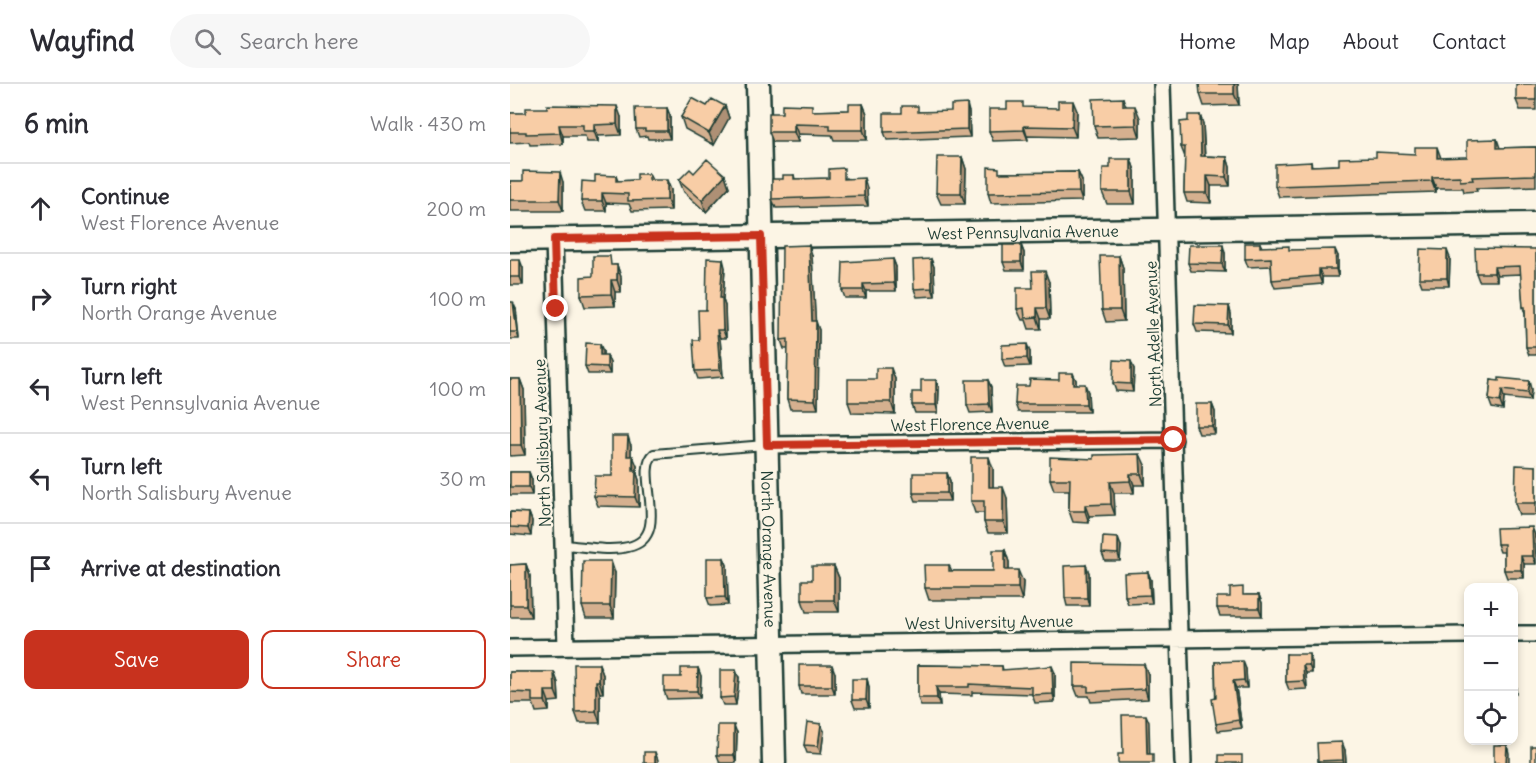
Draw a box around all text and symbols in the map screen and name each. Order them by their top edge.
search box [170,14,590,68]
text: Wayfind [30,23,134,59]
icon: search [191,25,224,58]
text: Search here [239,27,359,55]
text: Home [1179,28,1236,55]
text: Map [1269,28,1310,55]
text: About [1343,28,1399,55]
text: Contact [1432,28,1506,55]
text: 6 min [24,107,89,140]
text: Walk · 430 m [370,111,486,136]
text: Continue [81,182,170,210]
icon: ahead [24,192,57,225]
text: 200 m [426,196,486,221]
text: West Florence Avenue [81,210,279,235]
street label: West Pennsylvania Avenue [927,221,1119,243]
street label: North Adelle Avenue [1140,261,1166,407]
text: Turn right [81,272,177,300]
icon: right [24,282,57,315]
text: 100 m [429,286,486,311]
route end [542,295,568,321]
text: North Orange Avenue [81,300,277,325]
street label: North Salisbury Avenue [529,358,555,528]
text: Turn left [81,362,162,390]
icon: left [24,372,57,405]
text: 100 m [429,376,486,401]
text: West Pennsylvania Avenue [81,390,320,415]
street label: West Florence Avenue [891,413,1049,435]
route start [1160,426,1186,452]
text: Turn left [81,452,162,480]
icon: left [24,462,57,495]
text: 30 m [439,466,486,491]
street label: North Orange Avenue [757,470,781,628]
text: North Salisbury Avenue [81,480,292,505]
icon: arrive [24,552,57,585]
text: Arrive at destination [81,554,281,582]
map controls [1464,583,1518,745]
button: + [1464,583,1518,637]
street label: West University Avenue [905,611,1073,633]
button: Save [24,630,249,689]
button: Share [261,630,486,689]
button: − [1464,637,1518,691]
button: locate [1464,691,1518,745]

